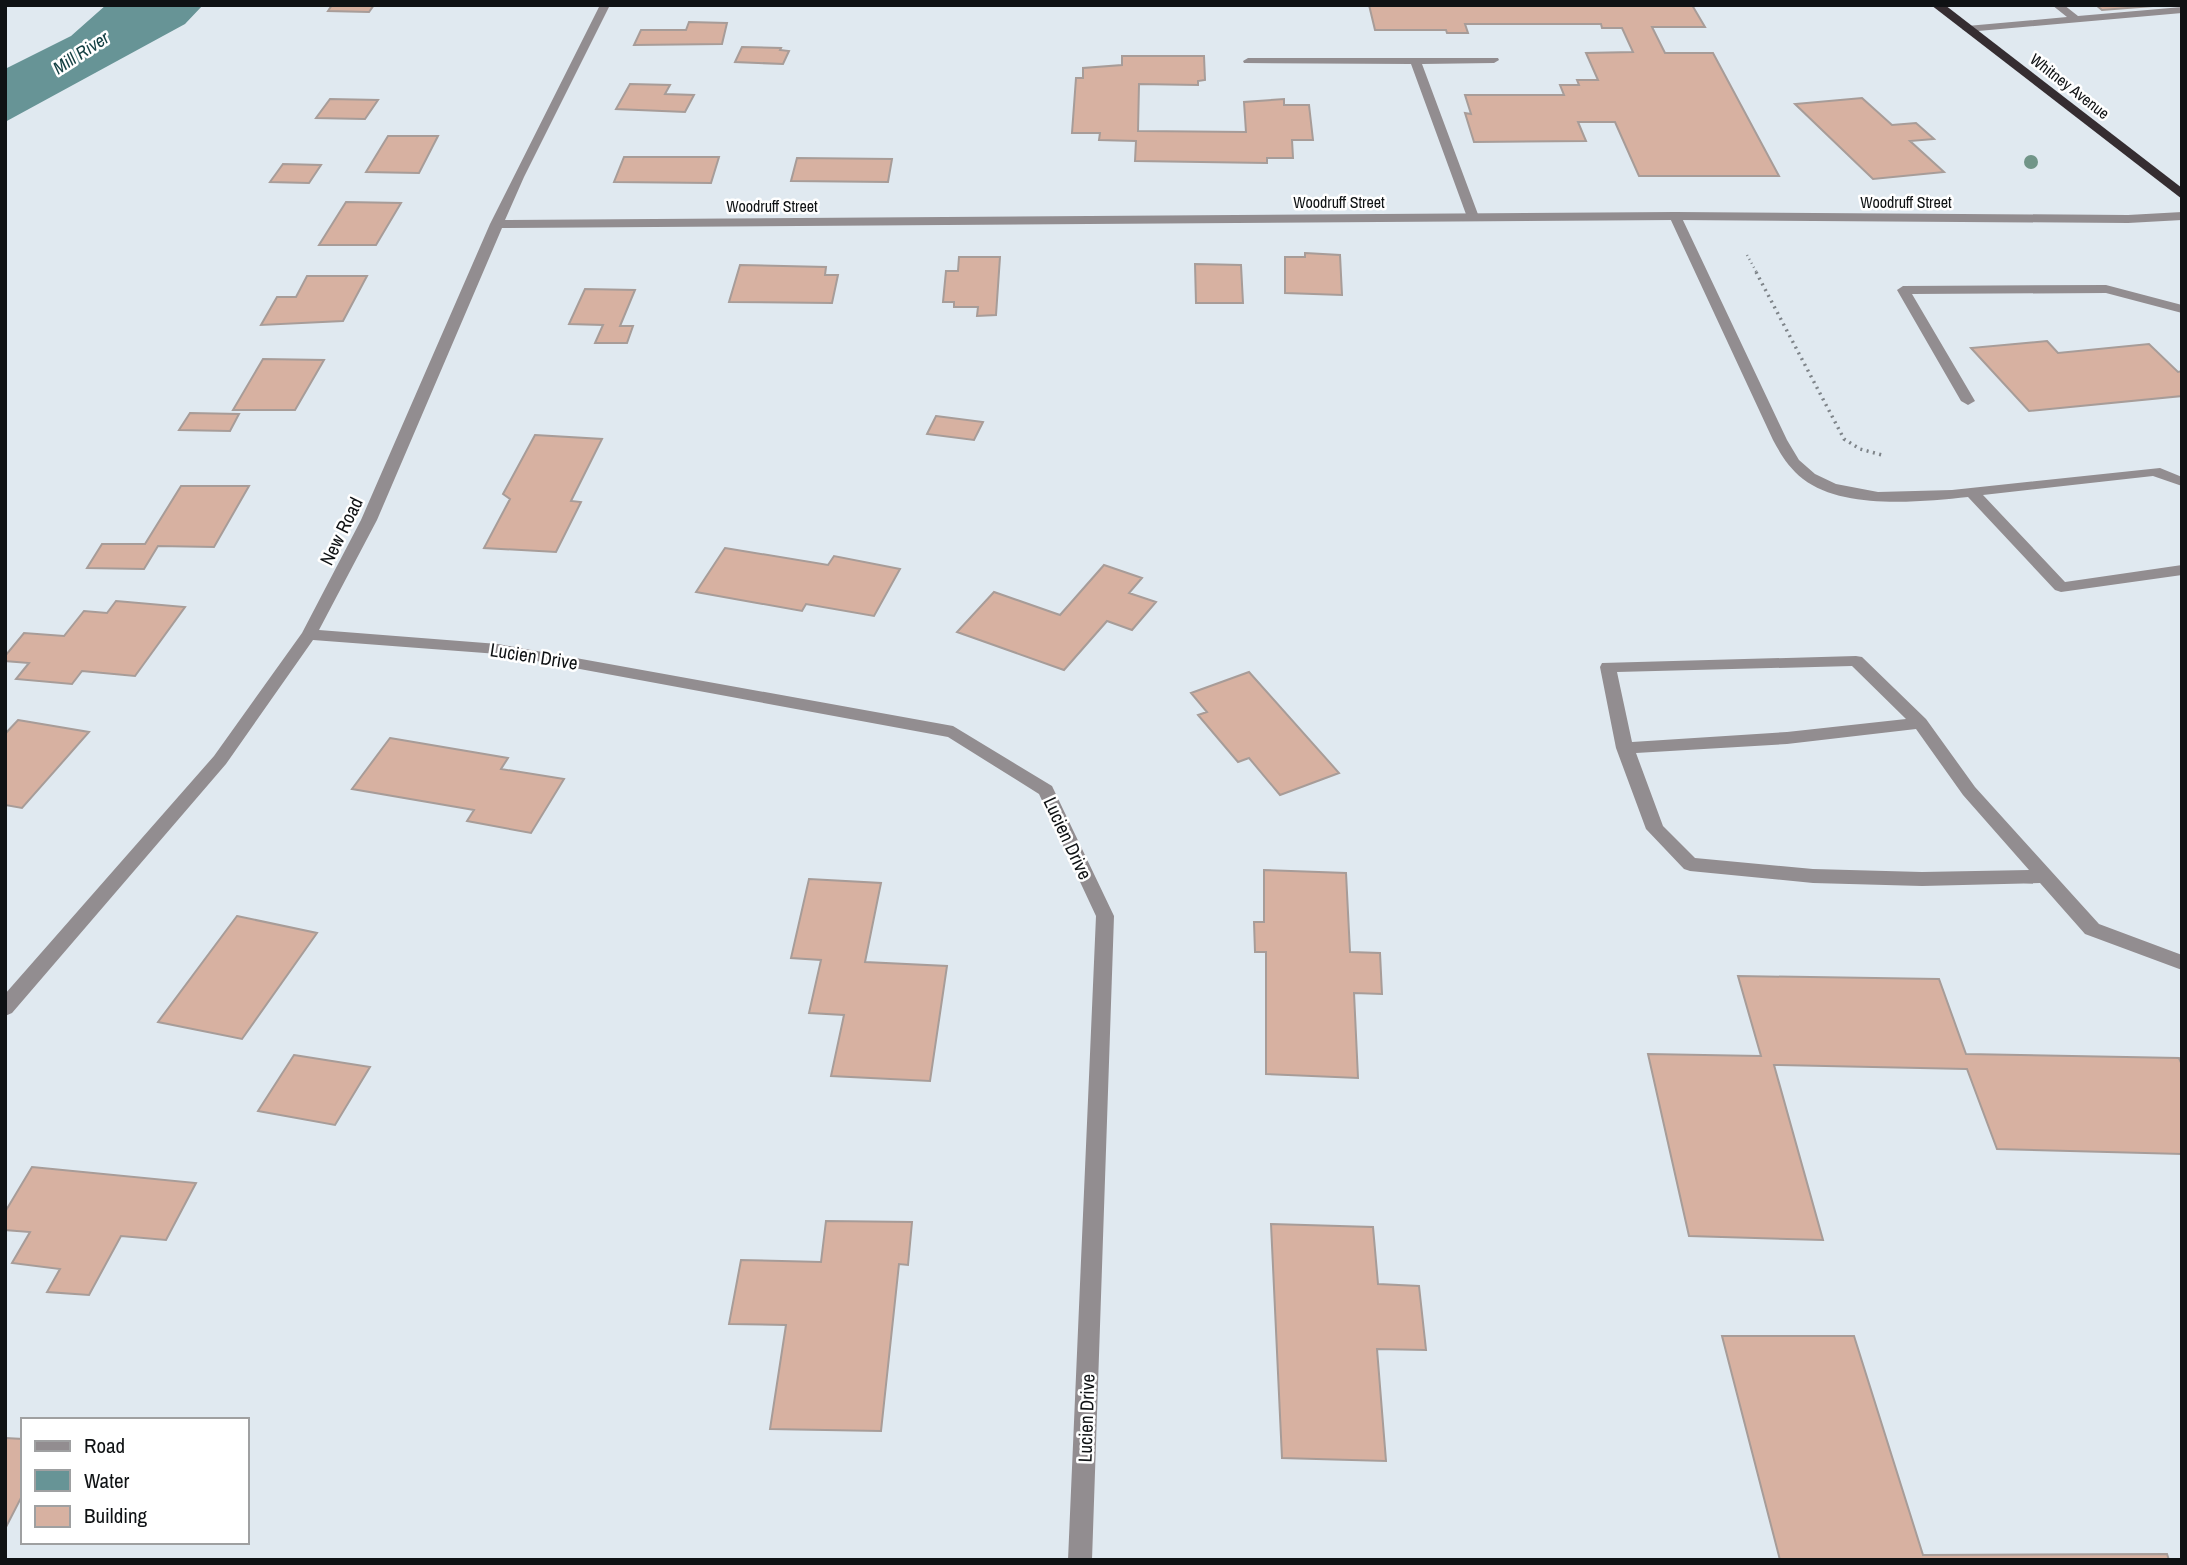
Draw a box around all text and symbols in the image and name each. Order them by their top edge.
water label: Mill River [48,25,115,80]
street label: Whitney Avenue [2026,48,2114,124]
street label: Woodruff Street [1293,191,1385,213]
street label: Woodruff Street [1860,191,1952,213]
street label: Woodruff Street [726,195,818,217]
street label: New Road [313,493,369,569]
street label: Lucien Drive [488,636,580,676]
street label: Lucien Drive [1038,792,1098,884]
street label: Lucien Drive [1071,1373,1101,1463]
legend [21,1418,248,1544]
text: Road [84,1431,125,1460]
text: Water [84,1466,130,1495]
text: Building [84,1501,148,1530]

